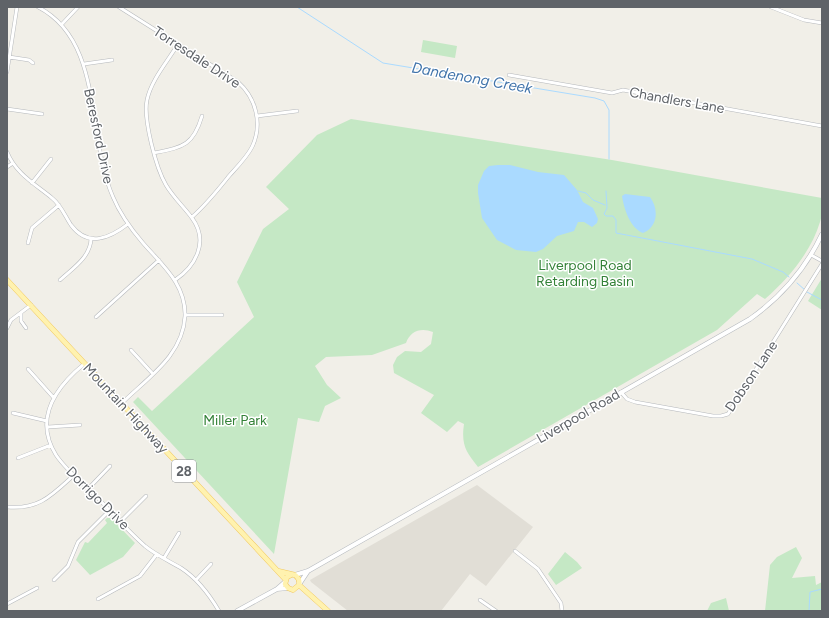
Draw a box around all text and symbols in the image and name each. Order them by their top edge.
street label: Torresdale Drive [150,23,244,92]
water label: Dandenong Creek [410,59,534,98]
street label: Chandlers Lane [628,84,726,117]
street label: Beresford Drive [80,87,117,186]
park label: Liverpool Road Retarding Basin [536,257,634,290]
street label: Dobson Lane [722,337,782,415]
street label: Mountain Highway [79,360,172,458]
street label: Liverpool Road [534,386,623,447]
park label: Miller Park [203,412,267,429]
road number: 28 [172,460,196,482]
street label: Dorrigo Drive [62,463,133,534]

